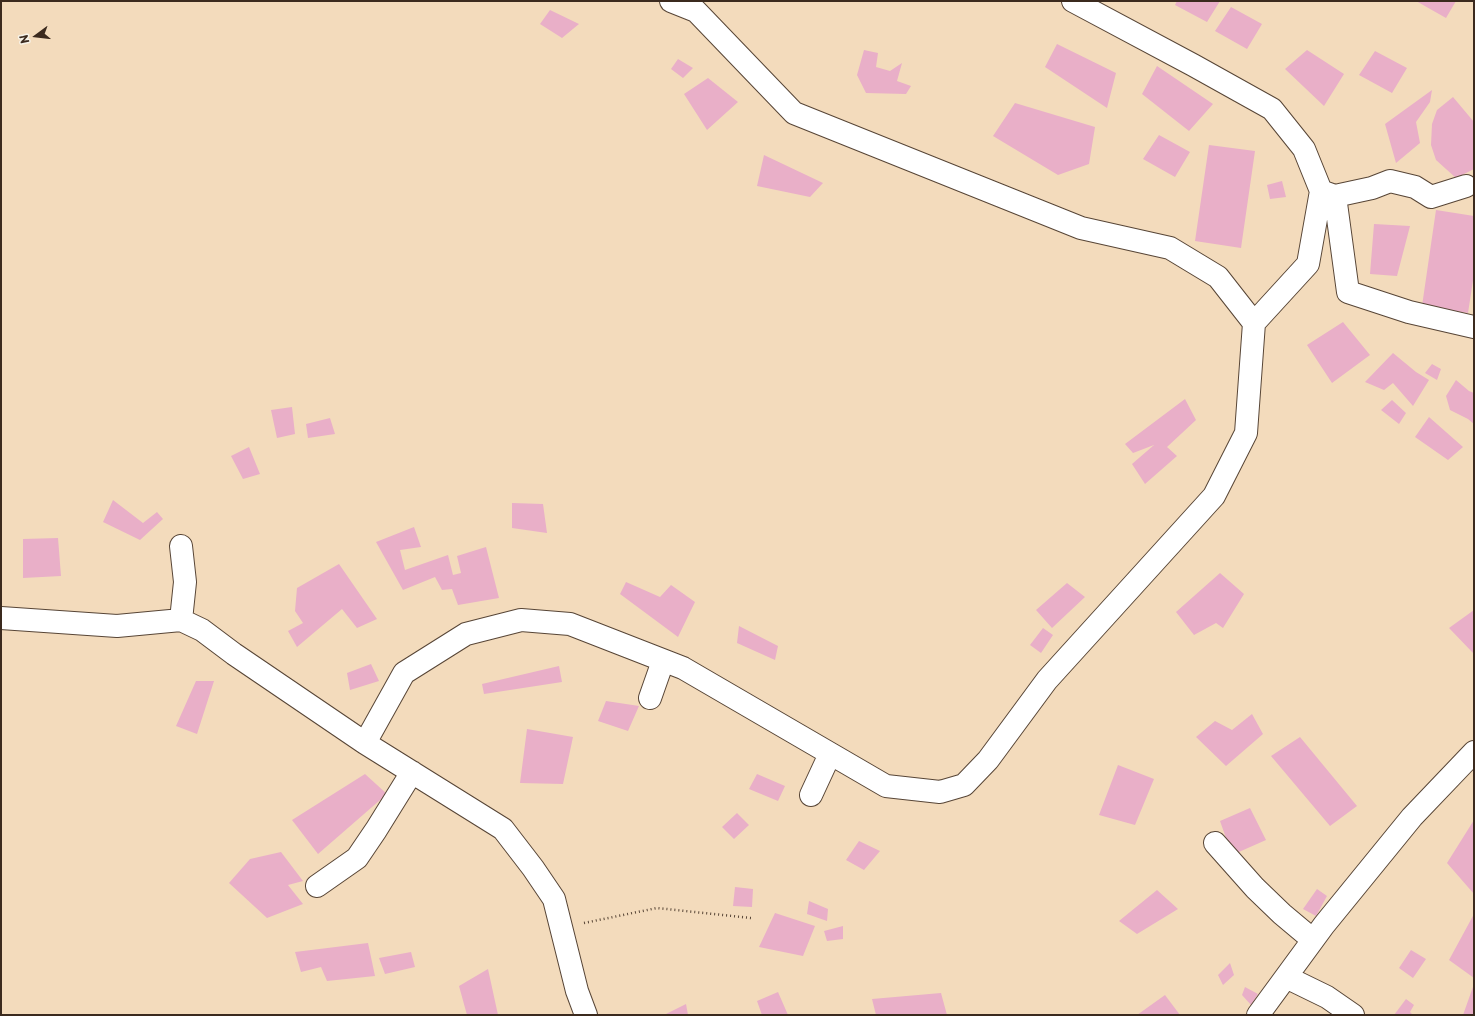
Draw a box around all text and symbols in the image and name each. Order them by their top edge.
north arrow [16,16,56,56]
text: N [15,33,33,46]

